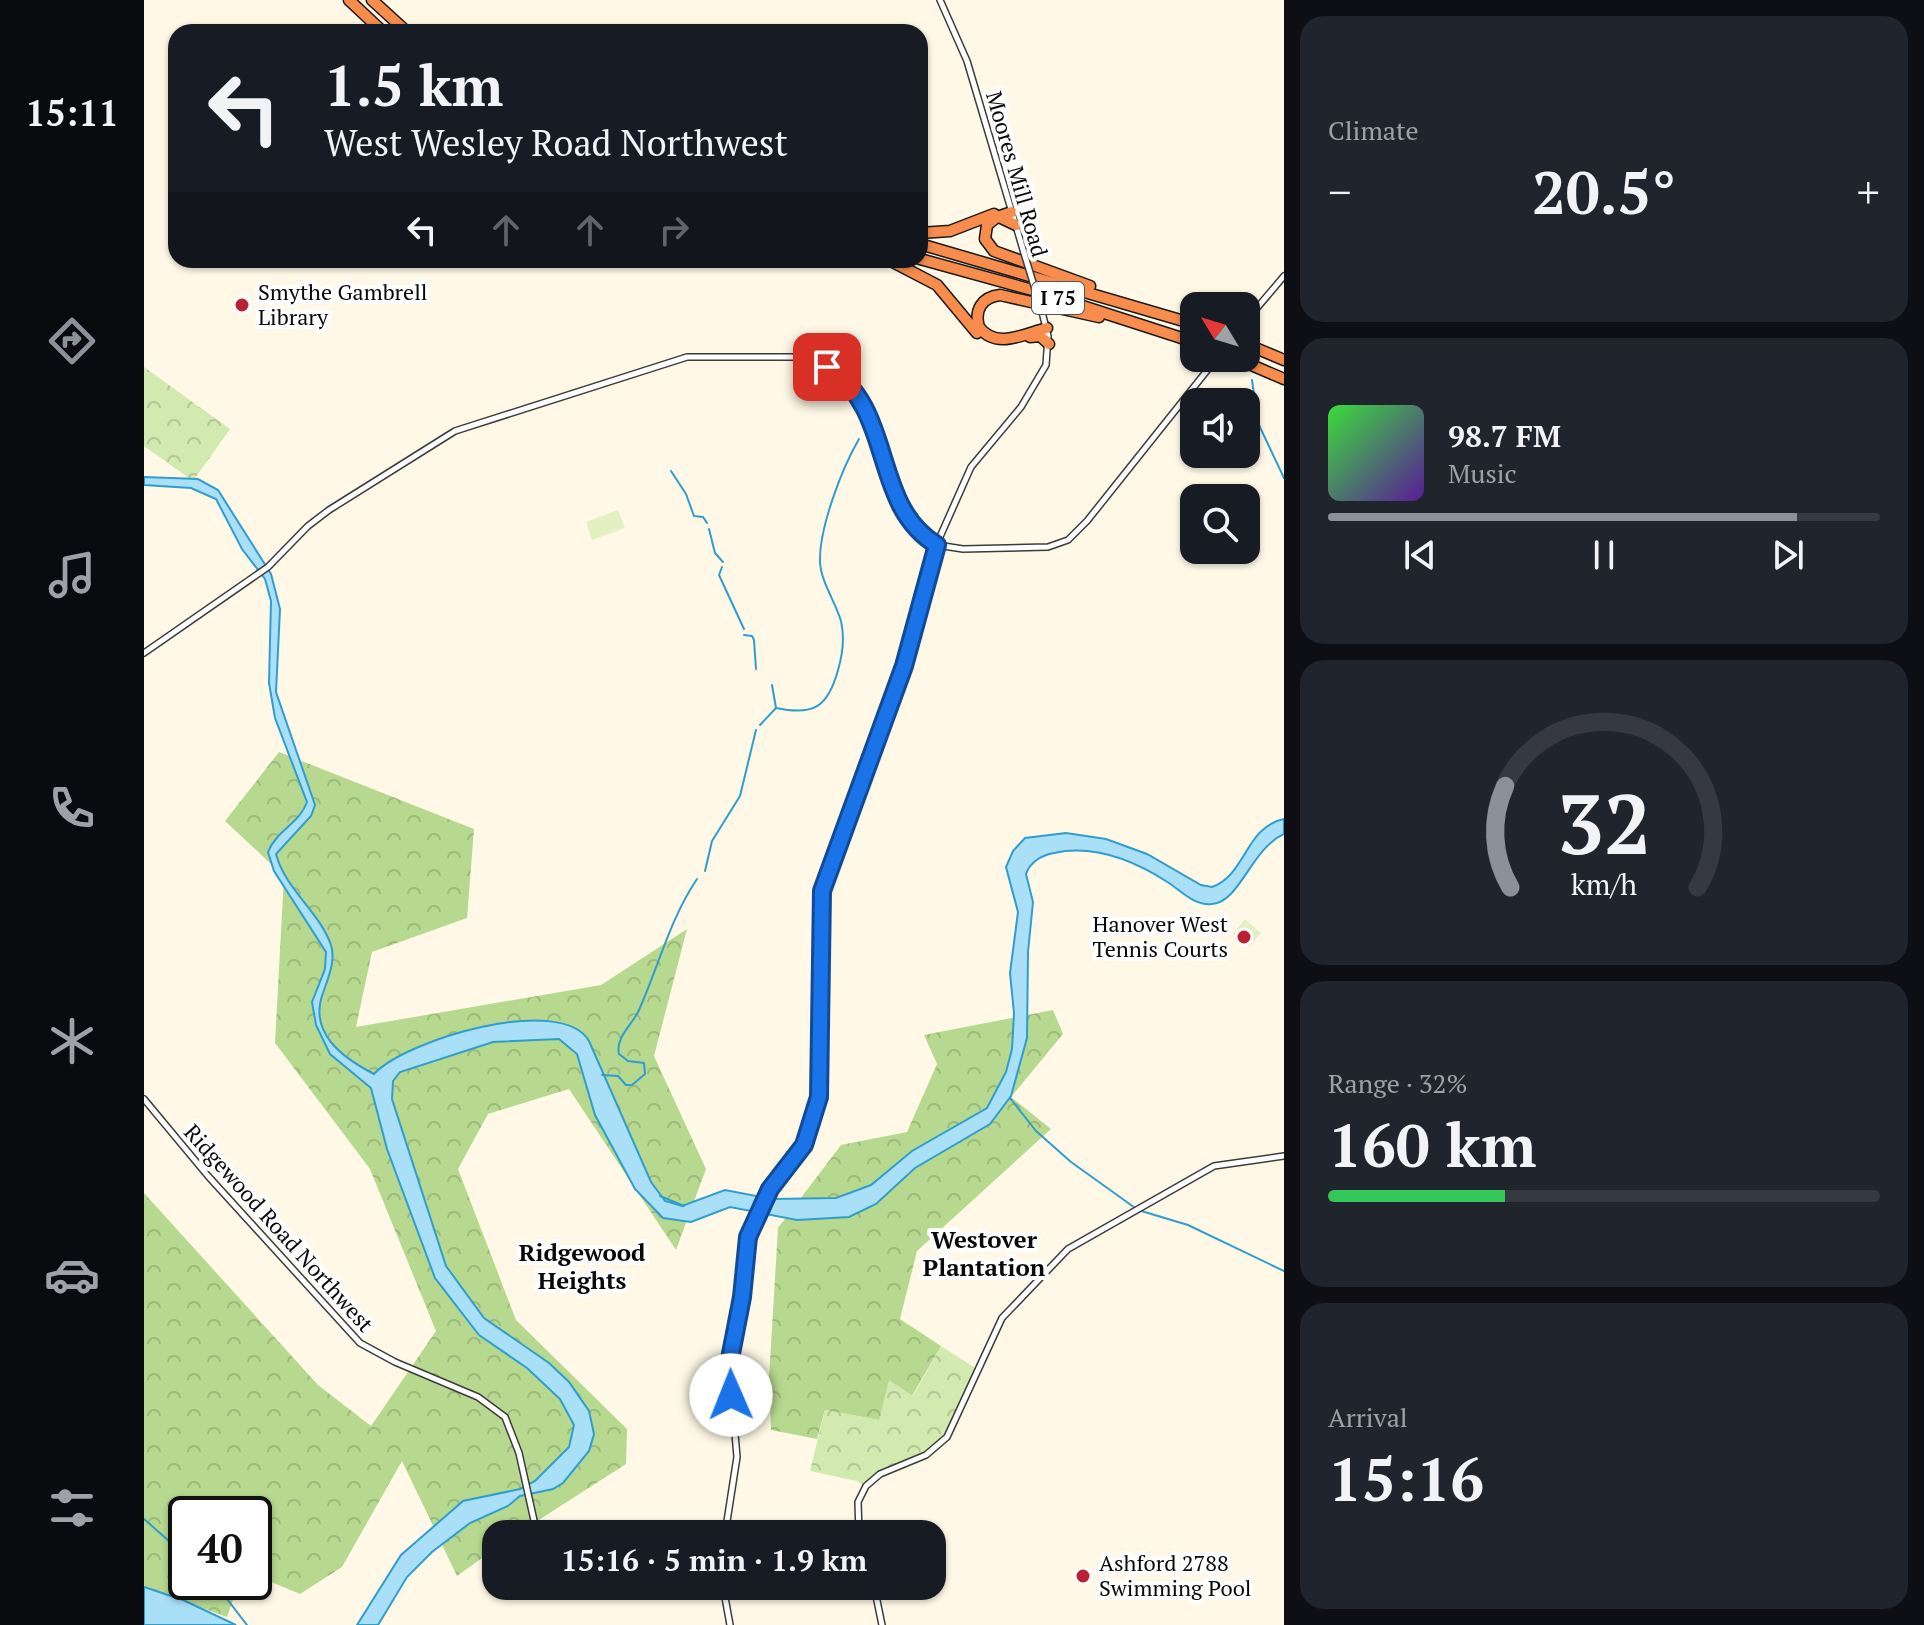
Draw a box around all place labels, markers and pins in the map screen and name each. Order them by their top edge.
place label: Smythe Gambrell Library [258,277,427,331]
marker: Smythe Gambrell Library [233,296,251,314]
pin [793,333,861,401]
place label: Hanover West Tennis Courts [1093,909,1228,963]
marker: Hanover West Tennis Courts [1235,928,1253,946]
place label: Ashford 2788 Swimming Pool [1099,1548,1251,1602]
marker: Ashford 2788 Swimming Pool [1074,1567,1092,1585]

